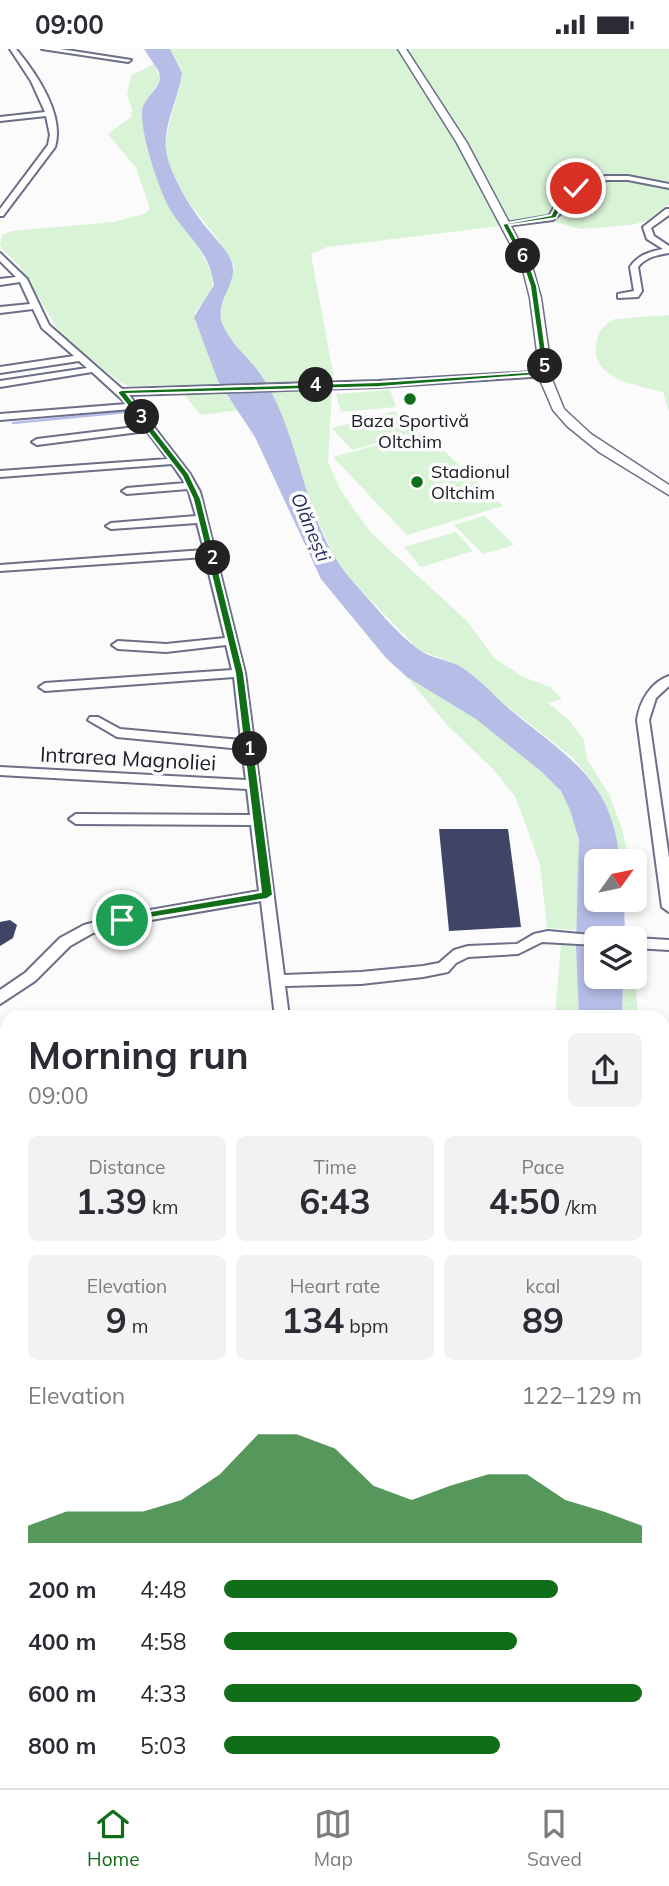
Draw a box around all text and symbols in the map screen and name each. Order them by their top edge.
text: 09:00 [35,8,104,41]
pin [546,158,606,218]
icon: check [557,169,595,207]
pin: 6 [505,239,540,273]
text: 6 [517,243,528,267]
pin: 5 [528,349,562,383]
text: 5 [539,353,550,377]
pin: 4 [298,367,334,403]
text: 4 [310,372,321,396]
marker: Baza Sportivă Oltchim [402,391,418,407]
pin: 3 [124,399,160,435]
text: 3 [136,404,147,428]
place label: Baza Sportivă Oltchim [351,409,469,453]
place label: Stadionul Oltchim [431,460,510,504]
marker: Stadionul Oltchim [409,474,425,490]
water label: Olănești [285,489,336,566]
pin: 2 [196,540,230,575]
text: 2 [207,545,218,569]
pin: 1 [232,731,268,767]
text: 1 [244,736,255,760]
street label: Intrarea Magnoliei [39,740,217,776]
north arrow [584,849,648,912]
map controls [584,849,647,989]
pin [92,890,152,950]
icon: arrive [103,901,141,939]
button: layers [584,926,647,989]
text: Morning run [28,1031,249,1079]
button: share [568,1033,642,1107]
text: 09:00 [28,1081,88,1110]
text: Distance [89,1155,165,1179]
text: Time [313,1155,357,1179]
text: Pace [522,1155,564,1179]
text: 1.39 [75,1179,147,1223]
text: 6:43 [299,1179,371,1223]
text: 4:50 [489,1179,560,1223]
text: km [147,1195,179,1219]
text: /km [560,1195,597,1219]
text: Elevation [87,1274,167,1298]
text: Heart rate [290,1274,380,1298]
text: kcal [526,1274,560,1298]
text: 9 [106,1298,127,1342]
text: 134 [281,1298,344,1342]
text: 89 [522,1298,564,1342]
text: m [127,1314,148,1338]
text: bpm [344,1314,389,1338]
text: Elevation [28,1381,125,1410]
text: 122–129 m [521,1381,642,1410]
text: 200 m [28,1575,96,1604]
text: 4:48 [140,1575,187,1604]
text: 400 m [28,1627,96,1656]
text: 4:58 [140,1627,187,1656]
text: 600 m [28,1679,96,1708]
text: 4:33 [140,1679,187,1708]
text: 800 m [28,1731,96,1760]
text: 5:03 [140,1731,187,1760]
tab: Home [87,1805,140,1871]
tab: Map [314,1805,353,1871]
tab: Saved [527,1805,582,1871]

